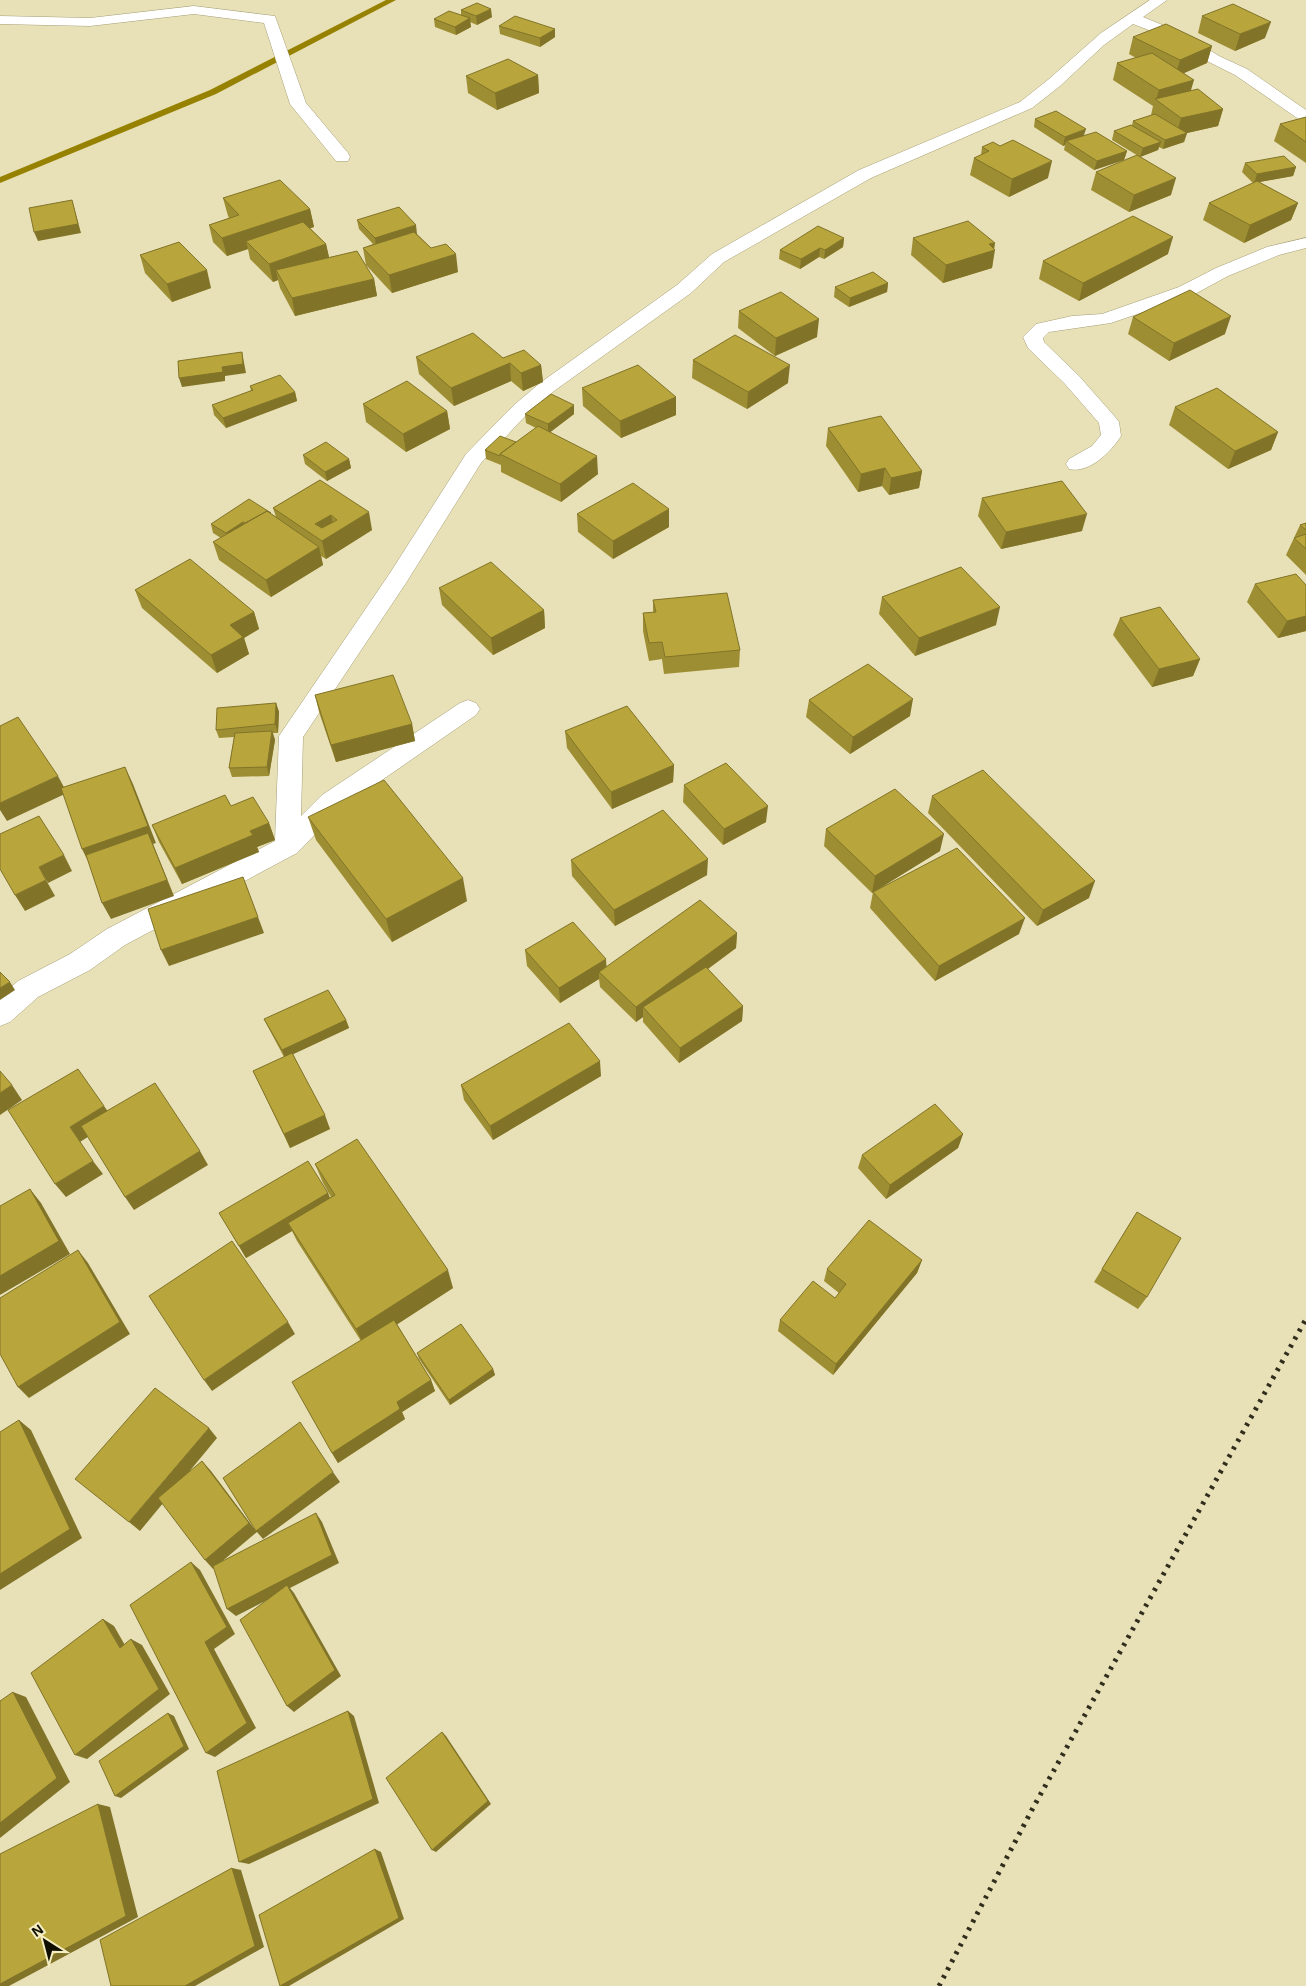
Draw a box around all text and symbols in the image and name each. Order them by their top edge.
north arrow [20,1916,70,1966]
text: N [29,1921,46,1940]

